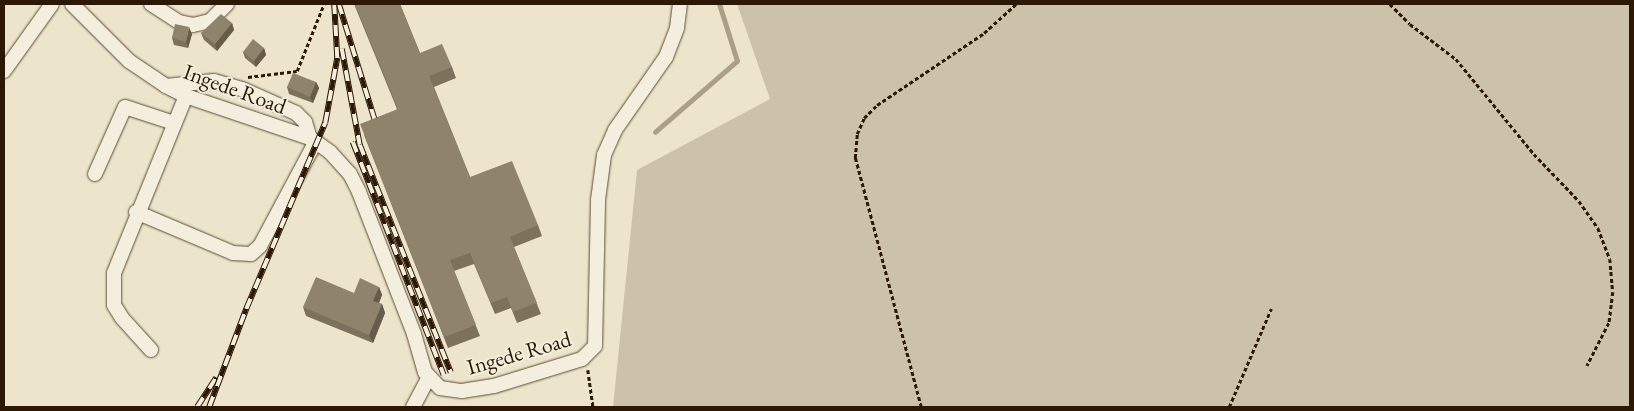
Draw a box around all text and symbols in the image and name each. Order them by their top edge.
street label: Ingede Road [180,58,290,120]
street label: Ingede Road [464,326,574,380]

